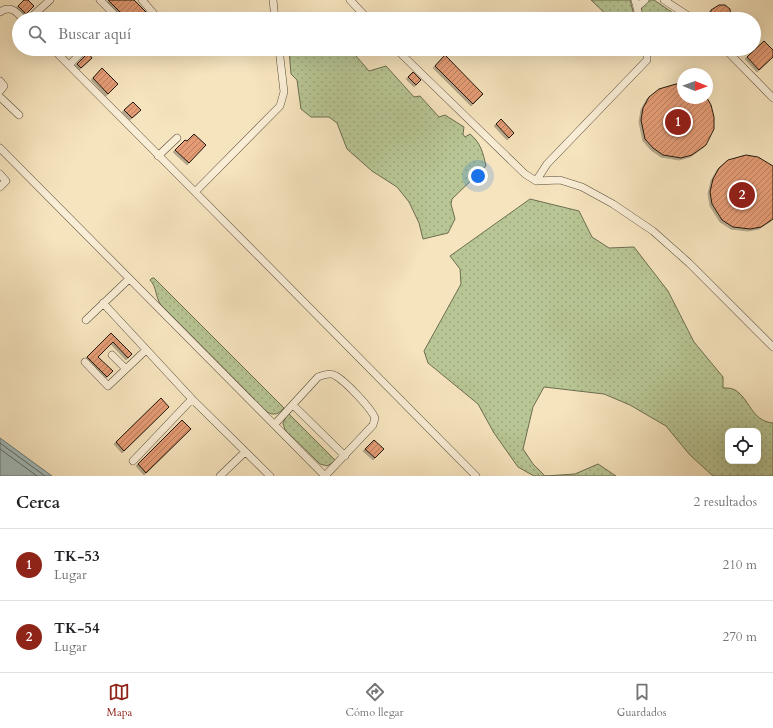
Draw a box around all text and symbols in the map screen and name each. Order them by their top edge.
search box [12,12,761,56]
icon: search [26,23,48,45]
text: Buscar aquí [58,24,131,44]
north arrow [677,68,713,104]
pin: 1 [665,107,691,137]
your location [468,166,488,186]
pin: 2 [729,180,755,210]
map controls [725,428,761,464]
button: locate [725,428,761,464]
text: Cerca [16,491,60,514]
text: 2 resultados [693,493,757,511]
text: TK-53 [54,546,100,566]
text: 1 [26,556,32,574]
text: 210 m [723,556,757,574]
text: Lugar [54,566,87,584]
text: TK-54 [54,618,100,638]
text: 2 [26,628,32,646]
text: 270 m [723,628,757,646]
text: Lugar [54,638,87,656]
tab: Mapa [107,681,132,720]
tab: Cómo llegar [346,681,404,720]
tab: Guardados [617,681,666,720]

